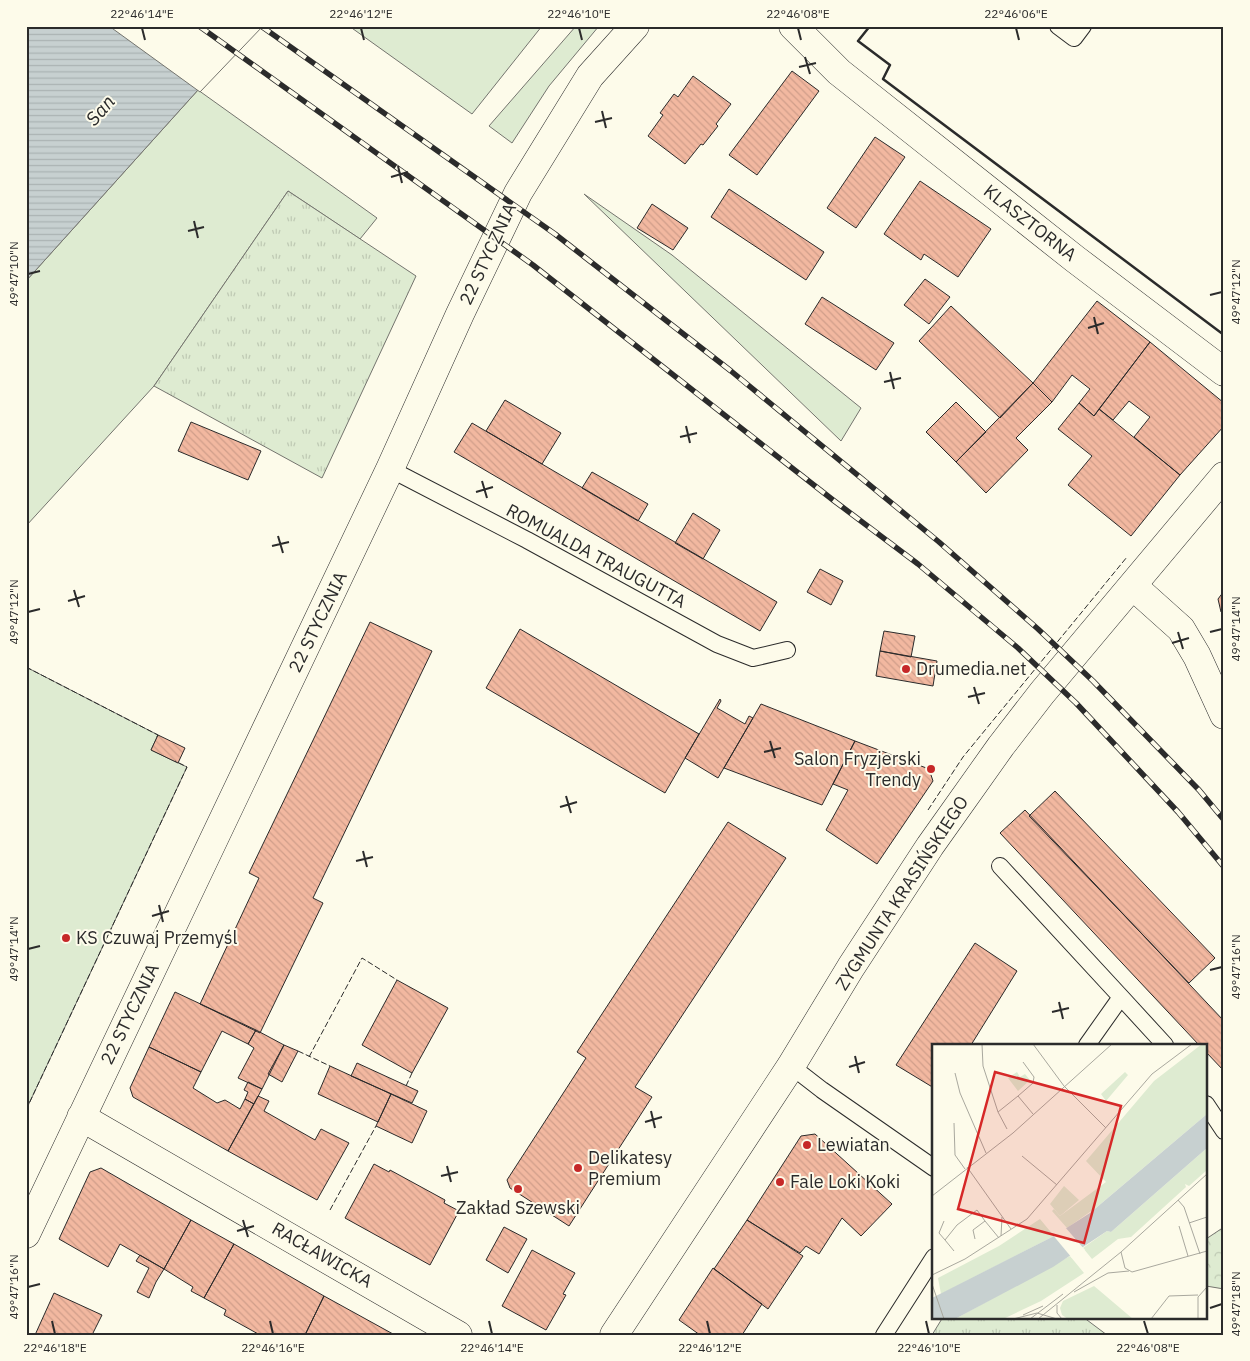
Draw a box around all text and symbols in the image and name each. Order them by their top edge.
text: 22°46'14"E [110,6,174,21]
text: 22°46'12"E [329,6,393,21]
text: 22°46'10"E [547,6,611,21]
text: 22°46'08"E [766,6,830,21]
text: 22°46'06"E [984,6,1048,21]
water label: San [80,90,120,130]
street label: KLASZTORNA [979,179,1082,266]
street label: 22 STYCZNIA [454,199,521,308]
text: 49°47'10"N [6,241,21,307]
text: 49°47'12"N [1228,259,1243,325]
street label: ROMUALDA TRAUGUTTA [502,498,690,613]
street label: 22 STYCZNIA [283,567,352,676]
text: 49°47'12"N [6,579,21,645]
text: 49°47'14"N [1228,596,1243,662]
place label: Drumedia.net [916,657,1027,680]
marker: Drumedia.net [900,663,912,675]
place label: Salon Fryzjerski Trendy [794,747,921,791]
marker: Salon Fryzjerski Trendy [925,763,937,775]
street label: ZYGMUNTA KRASIŃSKIEGO [830,791,973,994]
text: 49°47'14"N [6,916,21,982]
place label: KS Czuwaj Przemyśl [76,926,237,949]
marker: KS Czuwaj Przemyśl [60,932,72,944]
text: 49°47'16"N [1228,934,1243,1000]
street label: 22 STYCZNIA [95,959,164,1068]
inset map [932,1044,1208,1318]
place label: Lewiatan [817,1133,890,1156]
marker: Lewiatan [801,1139,813,1151]
place label: Delikatesy Premium [588,1146,672,1190]
marker: Delikatesy Premium [572,1162,584,1174]
place label: Fale Loki Koki [790,1170,900,1193]
marker: Fale Loki Koki [774,1176,786,1188]
marker: Zakład Szewski [512,1183,524,1195]
place label: Zakład Szewski [456,1196,580,1219]
street label: RACŁAWICKA [268,1217,377,1293]
text: 49°47'16"N [6,1254,21,1320]
text: 49°47'18"N [1228,1271,1243,1337]
text: 22°46'18"E [23,1340,87,1355]
text: 22°46'16"E [241,1340,305,1355]
text: 22°46'14"E [460,1340,524,1355]
text: 22°46'12"E [678,1340,742,1355]
text: 22°46'10"E [897,1340,961,1355]
text: 22°46'08"E [1116,1340,1180,1355]

